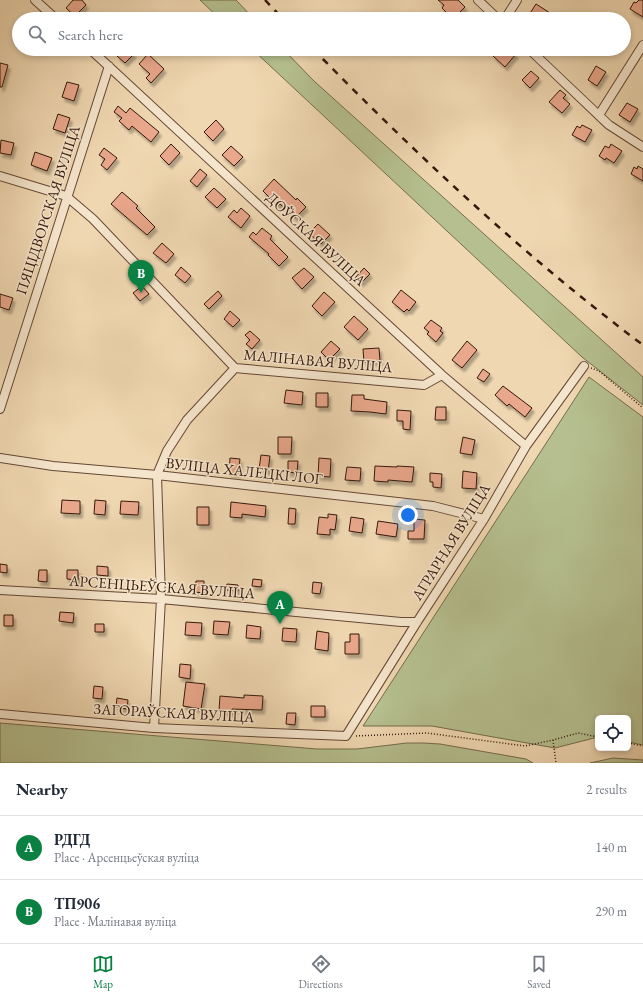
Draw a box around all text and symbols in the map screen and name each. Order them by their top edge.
search box [12,12,631,56]
icon: search [26,23,48,45]
text: Search here [58,25,123,44]
street label: ПЯЦІДВОРСКАЯ ВУЛІЦА [11,122,84,297]
street label: ДОЎСКАЯ ВУЛІЦА [262,188,371,290]
pin: B [128,260,154,293]
street label: МАЛІНАВАЯ ВУЛІЦА [243,345,394,377]
street label: ВУЛІЦА ХАЛЕЦКІ ЛОГ [165,453,324,488]
street label: АГРАРНАЯ ВУЛІЦА [406,479,495,605]
your location [398,505,418,525]
street label: АРСЕНЦЬЕЎСКАЯ ВУЛІЦА [68,570,256,603]
pin: A [267,591,293,624]
street label: ЗАГОРАЎСКАЯ ВУЛІЦА [93,699,256,726]
map controls [595,715,631,751]
button: locate [595,715,631,751]
text: Nearby [16,778,68,800]
text: 2 results [586,781,627,798]
text: РДГД [54,830,90,849]
text: A [24,839,34,856]
text: 140 m [596,839,627,856]
text: Place · Арсенцьеўская вуліца [54,849,199,866]
text: ТП906 [54,894,100,913]
text: B [25,903,33,920]
text: 290 m [596,903,627,920]
text: Place · Малінавая вуліца [54,913,177,930]
tab: Map [92,953,114,991]
tab: Directions [299,953,343,991]
tab: Saved [527,953,551,991]

